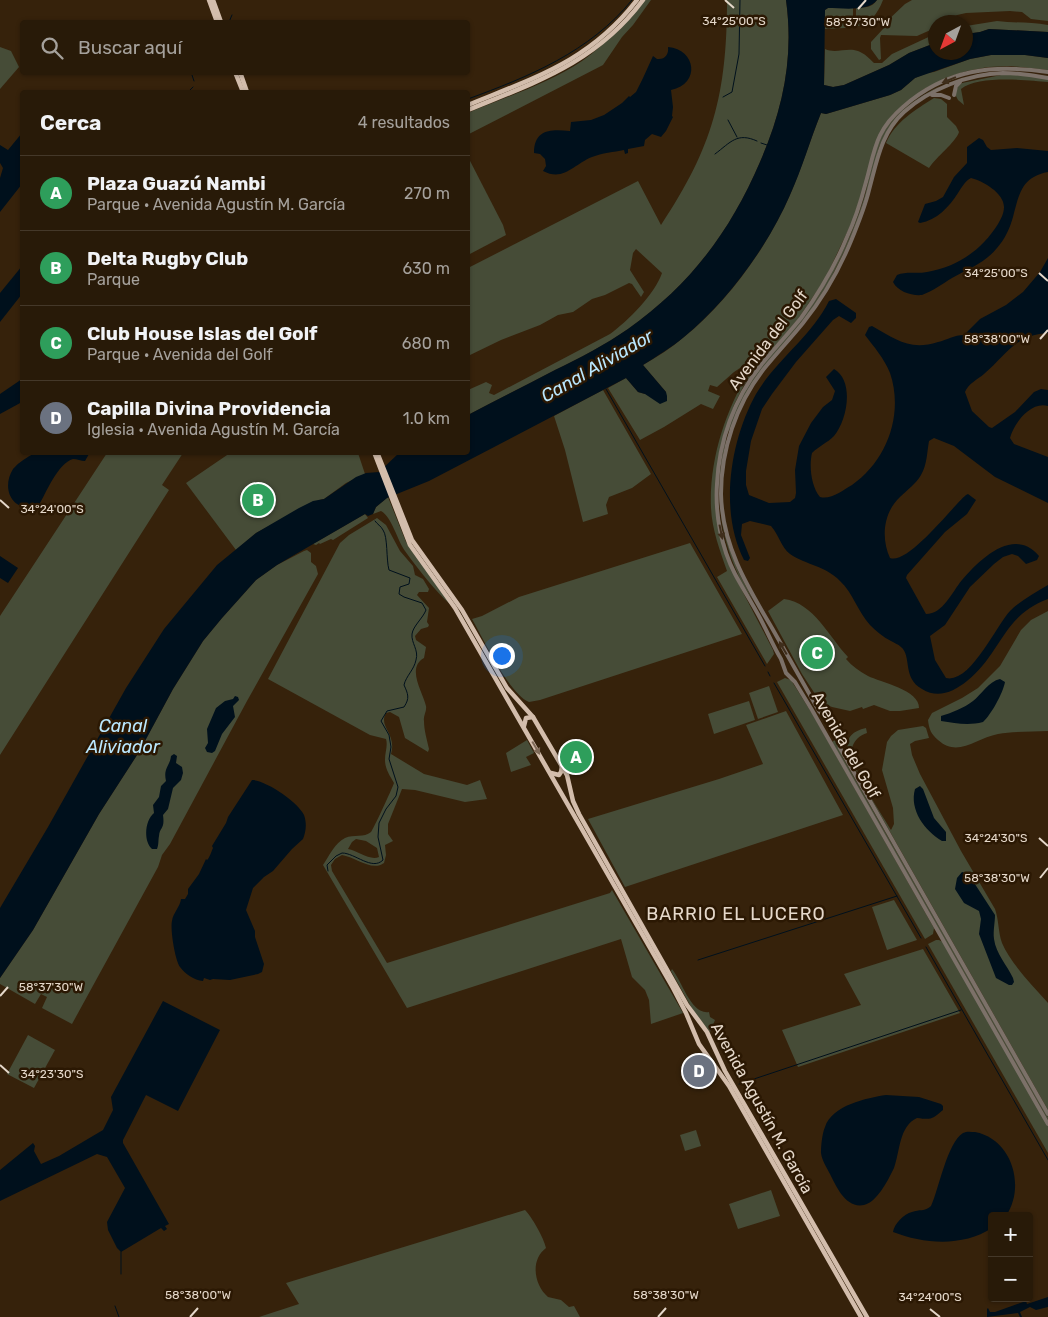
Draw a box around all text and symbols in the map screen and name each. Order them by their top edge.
text: 34°25'00"S [702,14,766,28]
text: 58°37'30"W [826,15,891,29]
north arrow [928,15,973,60]
search box [20,20,470,75]
icon: search [38,34,66,62]
text: Buscar aquí [78,36,182,59]
one-way arrow [942,76,956,84]
text: Cerca [40,110,101,135]
text: 4 resultados [358,113,450,132]
text: Plaza Guazú Nambi [87,172,266,195]
text: A [50,184,62,203]
text: 270 m [404,184,450,203]
text: Parque · Avenida Agustín M. García [87,195,345,214]
text: Delta Rugby Club [87,247,248,270]
text: B [50,259,62,278]
text: 630 m [402,259,450,278]
text: 34°25'00"S [964,266,1028,280]
text: Parque [87,270,140,289]
street label: Avenida del Golf [724,286,812,394]
text: Club House Islas del Golf [87,322,318,345]
water label: Canal Aliviador [537,324,658,407]
text: 58°38'00"W [964,332,1030,346]
text: C [50,334,62,353]
text: 680 m [402,334,450,353]
text: Parque · Avenida del Golf [87,345,273,364]
text: Capilla Divina Providencia [87,397,331,420]
text: D [50,409,62,428]
text: 1.0 km [403,409,450,428]
text: Iglesia · Avenida Agustín M. García [87,420,340,439]
pin: B [242,481,274,519]
text: 34°24'00"S [20,502,84,516]
one-way arrow [717,524,725,540]
pin: C [801,634,833,672]
one-way arrow [779,640,787,655]
your location [489,643,515,669]
street label: Avenida del Golf [808,688,885,802]
water label: Canal Aliviador [85,715,161,758]
pin: A [560,738,592,776]
one-way arrow [532,741,540,755]
text: 34°24'30"S [965,831,1027,845]
text: 58°38'30"W [964,871,1030,885]
district label: BARRIO EL LUCERO [646,903,826,925]
text: 58°37'30"W [19,980,84,994]
street label: Avenida Agustín M. García [707,1019,817,1197]
pin: D [683,1052,715,1090]
text: 34°23'30"S [21,1067,83,1081]
map controls [988,1212,1033,1302]
button: + [988,1212,1033,1257]
button: − [988,1257,1033,1302]
text: 58°38'00"W [165,1288,231,1302]
text: 58°38'30"W [633,1288,699,1302]
text: 34°24'00"S [898,1290,962,1304]

